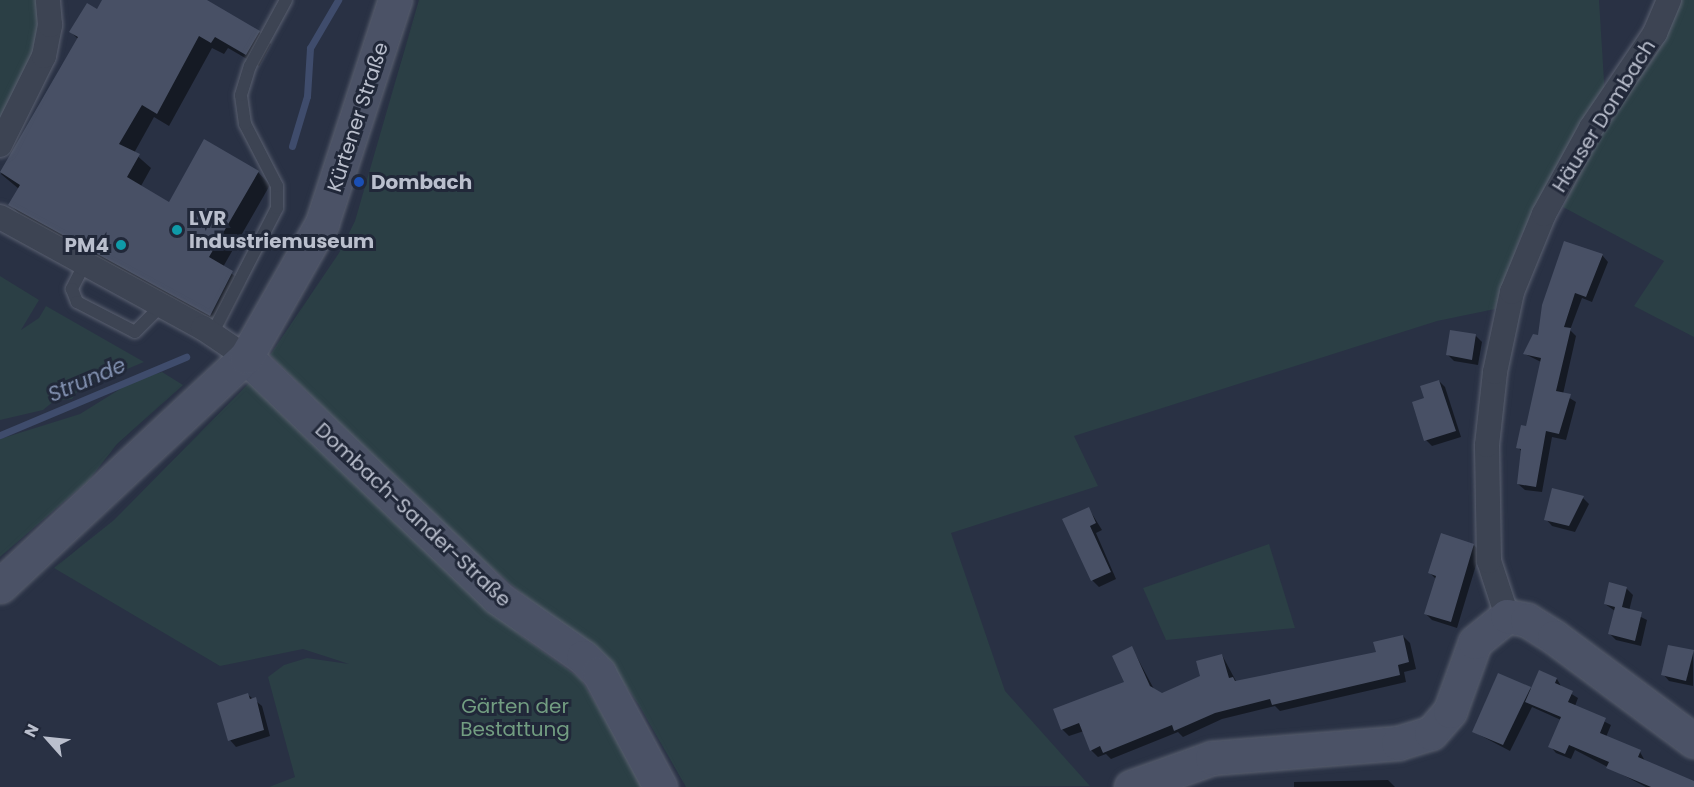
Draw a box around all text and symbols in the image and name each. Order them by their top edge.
street label: Häuser Dombach [1547,35,1661,197]
street label: Kürtener Straße [322,39,394,195]
place label: Dombach [371,170,472,194]
marker: Dombach [352,175,366,189]
place label: LVR Industriemuseum [189,207,374,254]
marker: LVR Industriemuseum [170,223,184,237]
place label: PM4 [65,233,109,257]
marker: PM4 [114,238,128,252]
water label: Strunde [44,352,130,408]
street label: Dombach-Sander-Straße [310,418,516,612]
park label: Gärten der Bestattung [460,694,570,741]
north arrow [18,709,78,769]
text: N [19,720,44,741]

